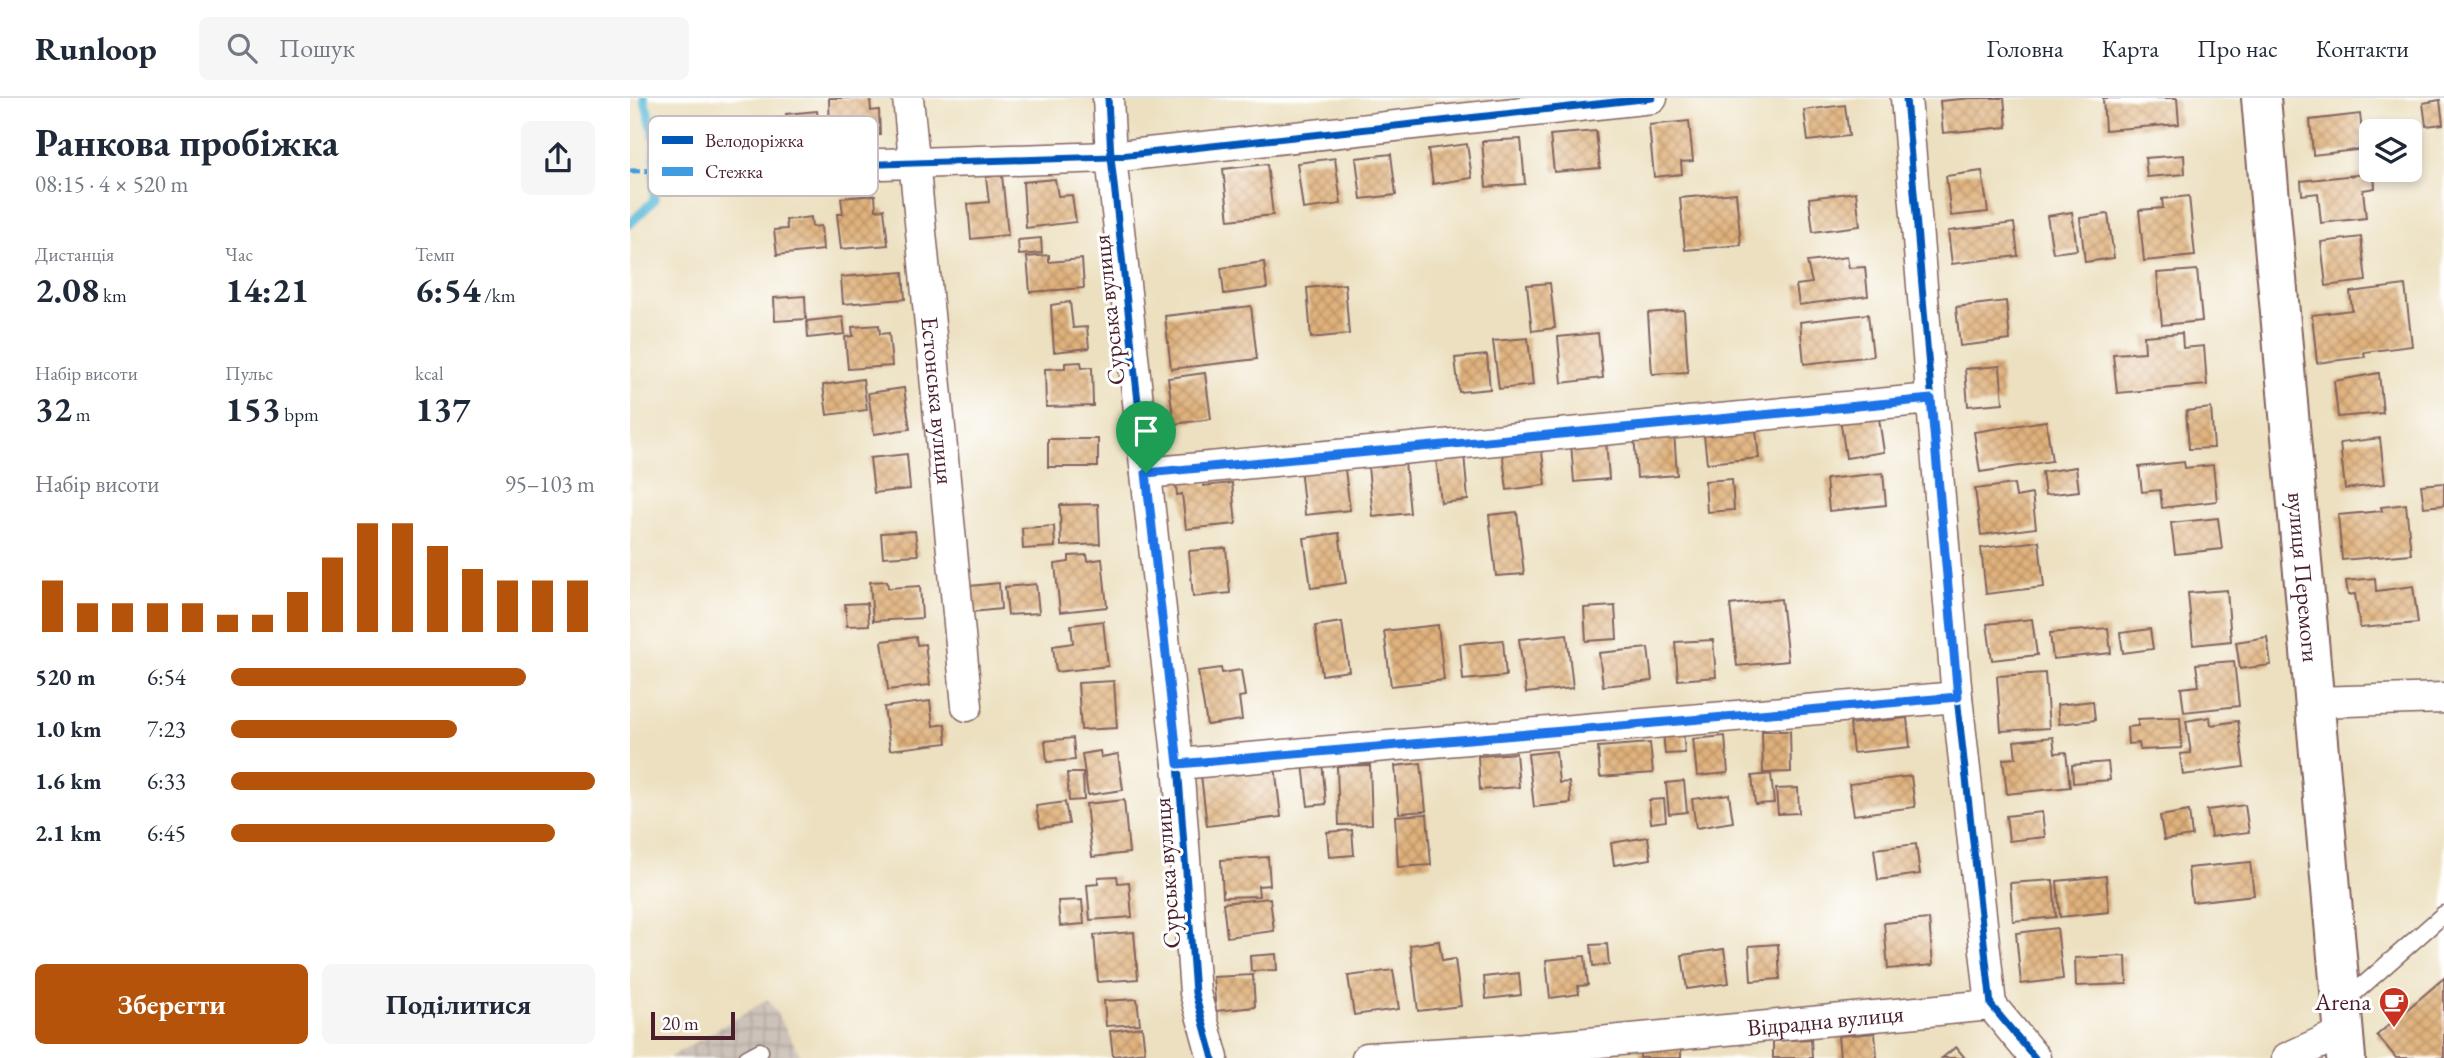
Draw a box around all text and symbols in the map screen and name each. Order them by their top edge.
search box [199,17,689,80]
text: Runloop [35,27,157,70]
icon: search [223,29,261,67]
text: Пошук [279,31,355,65]
text: Головна [1986,33,2064,64]
text: Карта [2102,33,2159,64]
text: Про нас [2197,33,2278,64]
text: Контакти [2316,33,2409,64]
legend [648,116,878,196]
text: Ранкова пробіжка [35,118,339,167]
map controls [2359,119,2422,182]
button: layers [2359,119,2422,182]
button: share [521,121,595,195]
text: Велодоріжка [705,128,804,153]
text: Стежка [705,159,764,184]
text: 08:15 · 4 × 520 m [35,169,188,199]
street label: Сурська вулиця [1085,233,1132,387]
text: Дистанція [35,242,114,267]
text: Час [225,242,253,267]
text: Темп [415,242,455,267]
text: 2.08 [35,267,99,312]
text: 14:21 [225,267,309,312]
text: 6:54 [415,267,480,312]
text: km [99,283,127,308]
text: /km [480,283,516,308]
street label: Естонська вулиця [914,315,961,486]
text: Набір висоти [35,361,138,386]
text: Пульс [225,361,273,386]
text: kcal [415,361,444,386]
text: 32 [35,386,72,431]
text: 153 [225,386,281,431]
text: 137 [415,386,471,431]
pin [1116,401,1176,473]
text: m [72,402,91,427]
text: bpm [281,402,319,427]
icon: arrive [1127,412,1165,450]
text: Набір висоти [35,469,159,499]
text: 95–103 m [505,469,595,499]
street label: вулиця Перемоги [2281,491,2327,664]
text: 520 m [35,662,96,692]
text: 6:54 [147,662,186,692]
text: 1.0 km [35,714,102,744]
text: 7:23 [147,714,186,744]
text: 1.6 km [35,766,102,796]
text: 6:33 [147,766,186,796]
street label: Сурська вулиця [1146,796,1187,950]
text: 2.1 km [35,818,102,848]
text: 6:45 [147,818,186,848]
button: Зберегти [35,964,308,1044]
button: Поділитися [322,964,595,1044]
cafe icon: Arena [2377,985,2411,1029]
place label: Arena [2314,986,2371,1017]
street label: Відрадна вулиця [1746,997,1905,1043]
scale bar [651,1009,735,1041]
text: 20 m [662,1011,699,1036]

